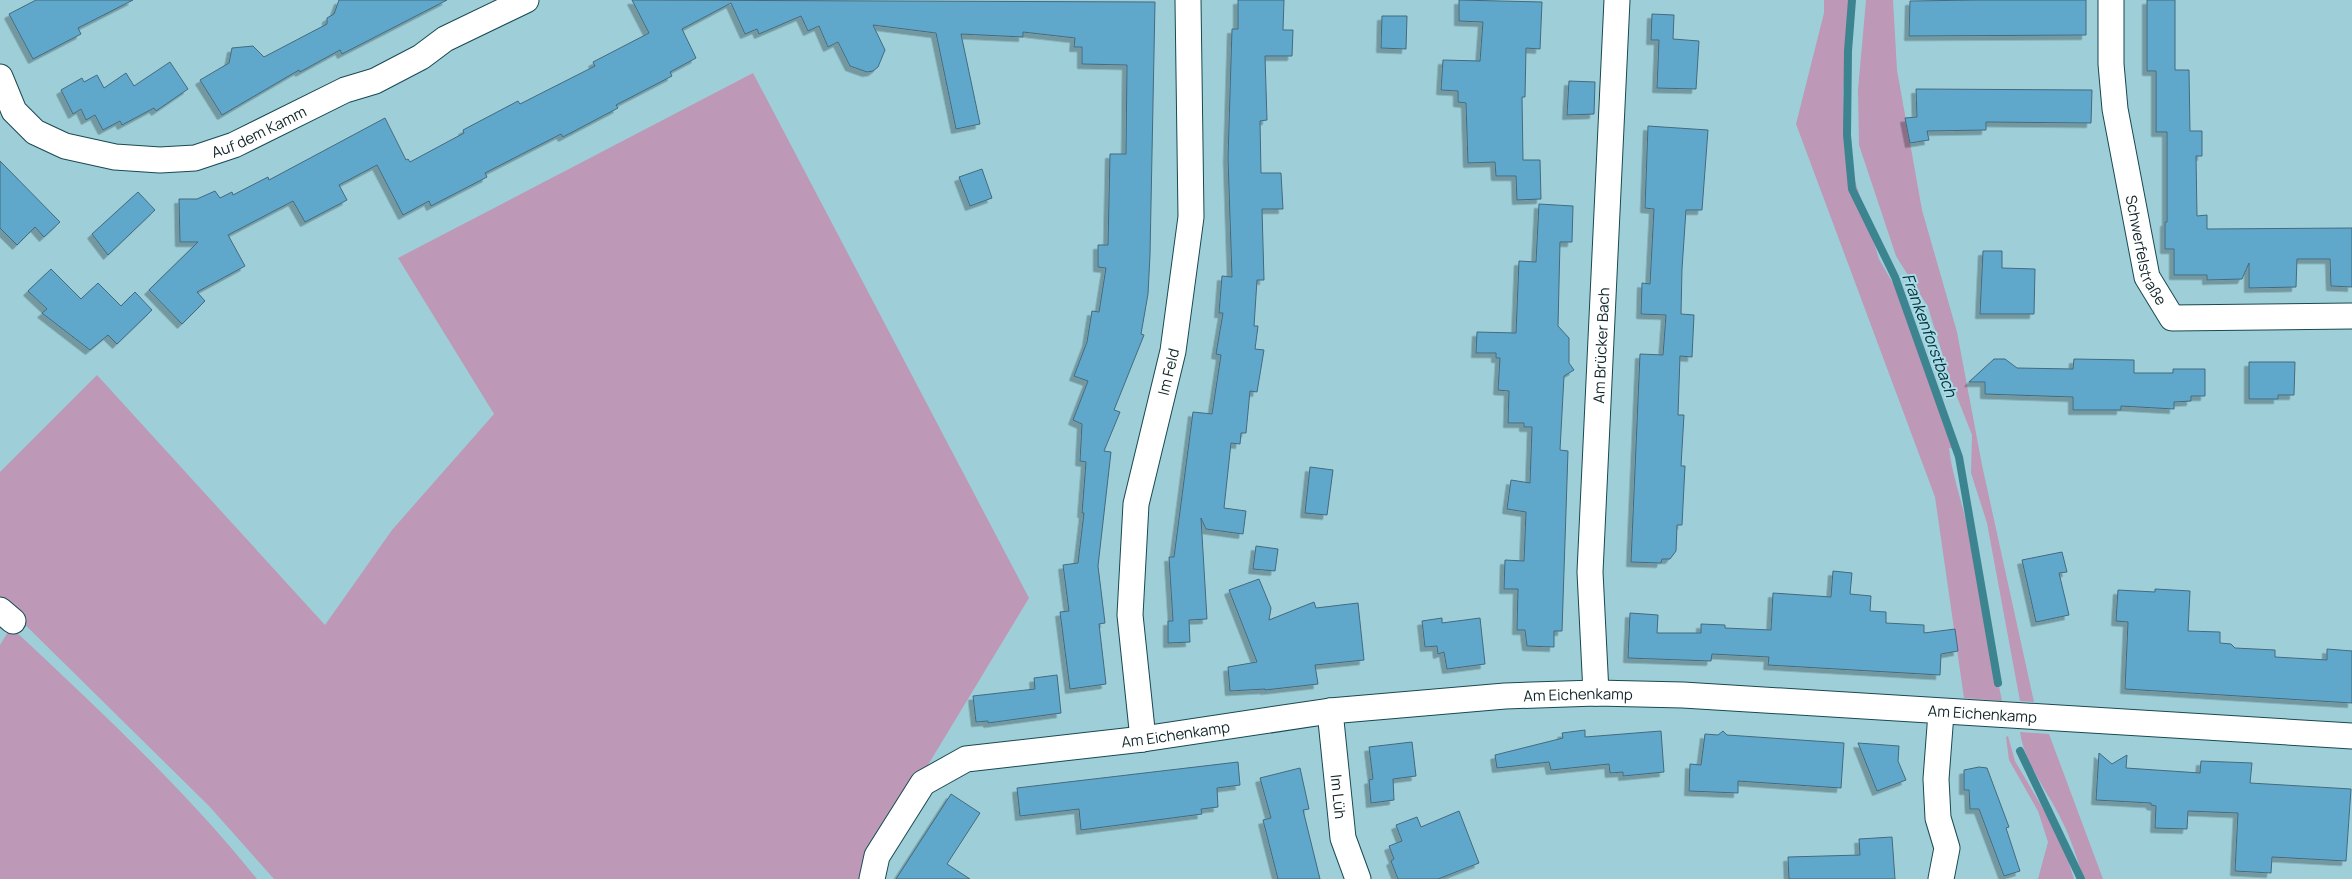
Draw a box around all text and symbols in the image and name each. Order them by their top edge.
street label: Auf dem Kamm [209,100,310,162]
street label: Schwerfelstraße [2121,193,2172,309]
water label: Frankenforstbach [1897,270,1963,400]
street label: Am Brücker Bach [1587,287,1614,404]
street label: Im Feld [1152,346,1184,397]
street label: Am Eichenkamp [1523,682,1633,706]
street label: Am Eichenkamp [1927,700,2038,727]
street label: Am Eichenkamp [1120,716,1231,752]
street label: Im Lüh [1326,773,1351,820]

